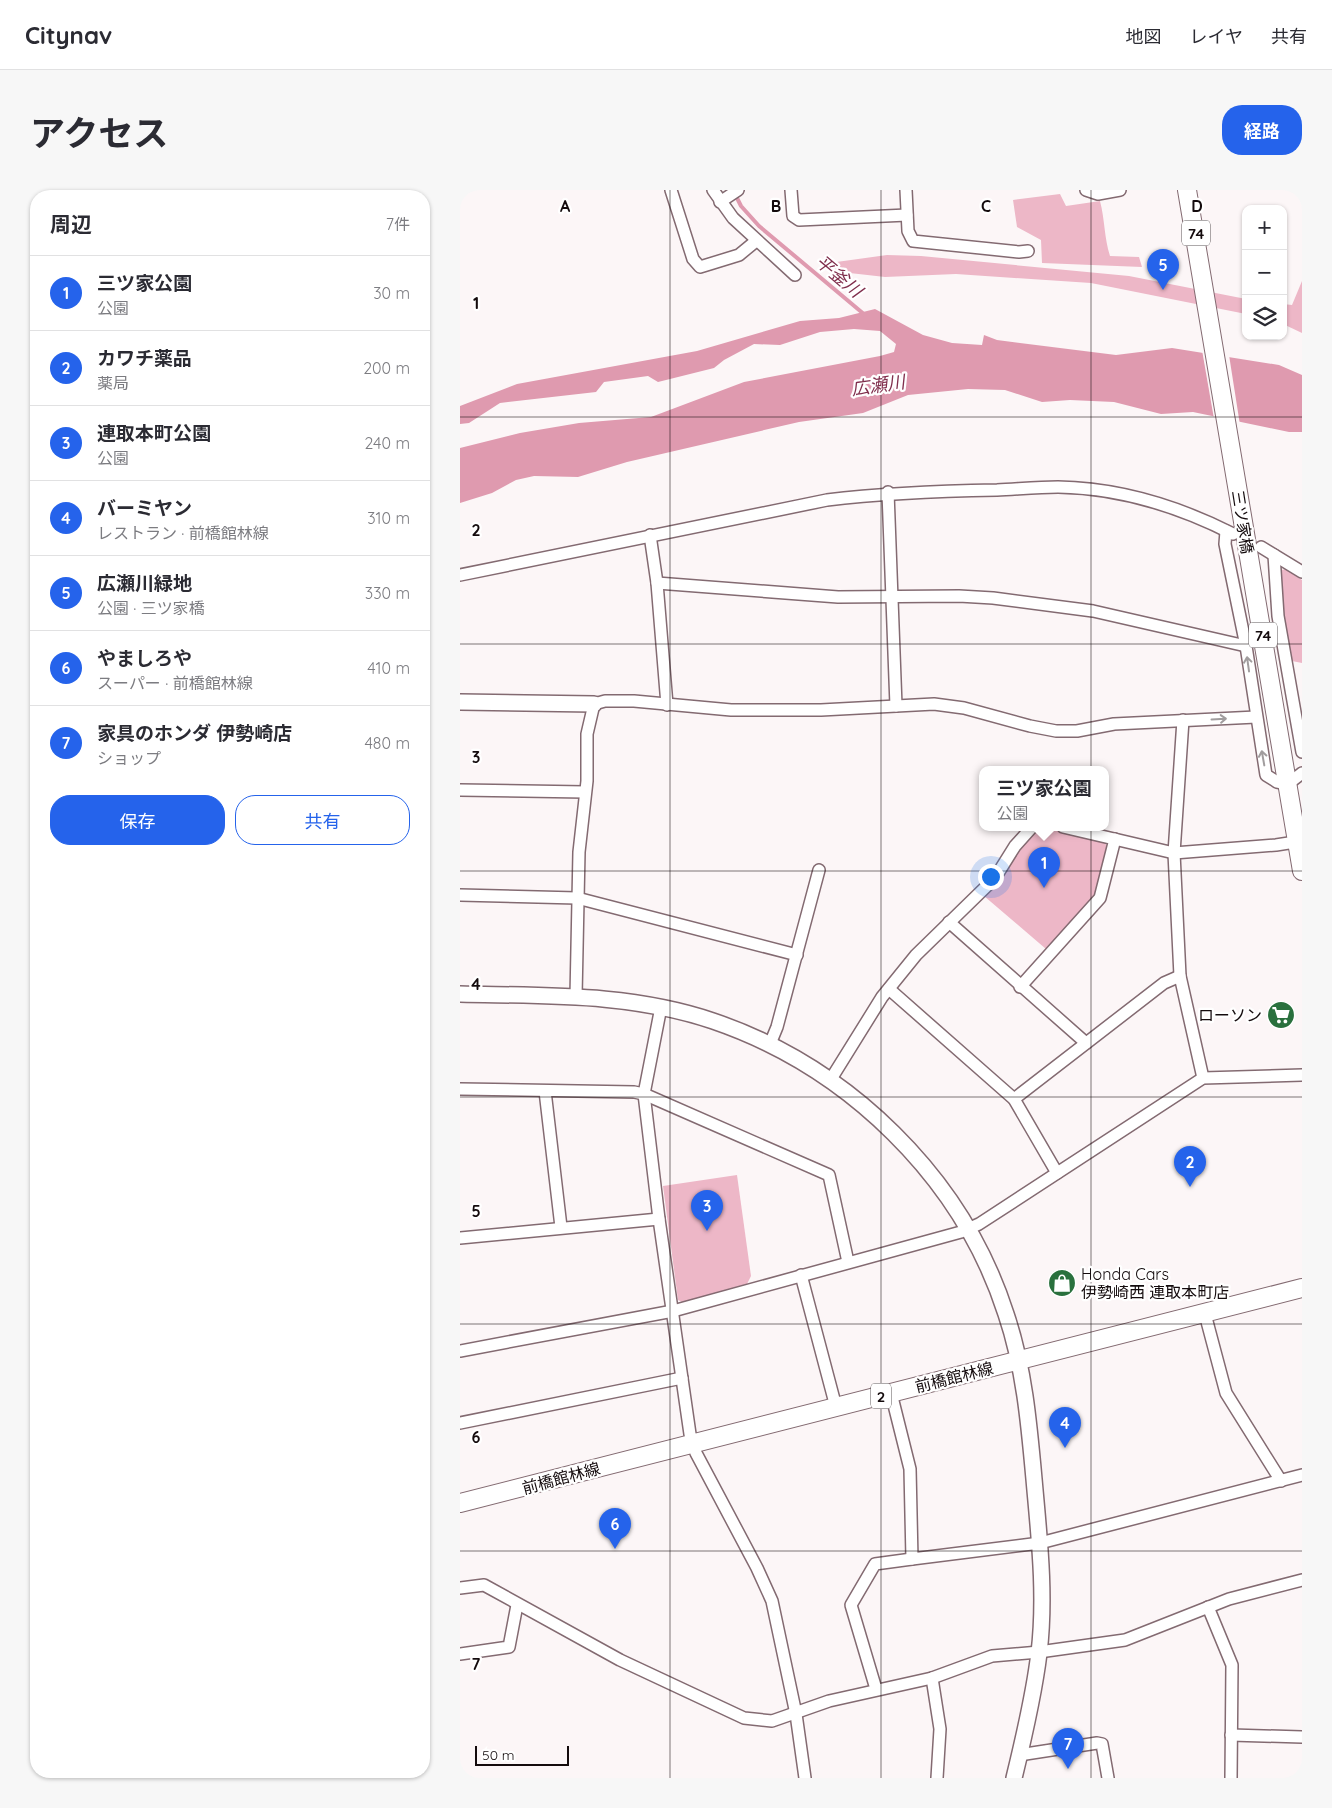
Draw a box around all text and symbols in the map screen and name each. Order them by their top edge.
text: Citynav [25,20,112,50]
text: 地図 [1126,25,1162,48]
text: レイヤ [1190,25,1243,48]
text: 共有 [1271,25,1307,48]
button: 経路 [1222,105,1302,155]
text: アクセス [30,111,168,155]
text: A [560,196,571,216]
text: B [771,196,781,216]
text: C [981,196,991,216]
text: D [1191,196,1203,216]
map controls [1242,205,1287,340]
button: + [1242,205,1287,250]
text: 周辺 [50,211,92,237]
text: 7件 [386,214,410,234]
road number: 74 [1182,220,1210,246]
pin: 5 [1147,249,1179,290]
water label: 平釜川 [811,250,869,303]
button: − [1242,250,1287,295]
text: 三ツ家公園 [97,271,192,295]
text: 1 [63,283,69,303]
text: 30 m [373,283,410,303]
text: 1 [473,293,479,313]
button: layers [1242,295,1287,340]
text: 公園 [97,298,129,318]
text: カワチ薬品 [97,346,192,370]
text: 2 [61,358,71,378]
text: 200 m [363,358,410,378]
water label: 広瀬川 [850,370,908,400]
text: 薬局 [97,373,129,393]
text: 連取本町公園 [97,421,211,445]
text: 3 [62,433,70,453]
text: 240 m [364,433,410,453]
text: 公園 [97,448,129,468]
street label: 三ツ家橋 [1228,489,1258,555]
text: バーミヤン [97,496,192,520]
text: 4 [61,508,71,528]
text: 310 m [367,508,410,528]
text: 2 [471,520,481,540]
text: レストラン · 前橋館林線 [97,523,269,543]
text: 広瀬川緑地 [97,571,192,595]
text: 5 [61,583,71,603]
text: 330 m [365,583,410,603]
text: 公園 · 三ツ家橋 [97,598,205,618]
road number: 74 [1249,622,1277,648]
text: やましろや [97,646,192,670]
one-way arrow [1243,656,1253,672]
text: 6 [62,658,70,678]
text: 410 m [367,658,410,678]
text: スーパー · 前橋館林線 [97,673,253,693]
one-way arrow [1211,714,1227,723]
text: 家具のホンダ 伊勢崎店 [97,721,292,745]
text: 7 [62,733,70,753]
text: 480 m [364,733,410,753]
text: 3 [472,747,480,767]
text: ショップ [97,748,161,768]
one-way arrow [1258,750,1267,766]
popup [979,766,1109,831]
text: 三ツ家公園 [996,776,1092,800]
button: 保存 [50,795,225,845]
button: 共有 [235,795,410,845]
text: 公園 [996,803,1029,823]
pin: 1 [1028,847,1060,888]
your location [978,864,1004,890]
text: 4 [471,974,481,994]
supermarket icon: ローソン [1266,1000,1296,1030]
place label: ローソン [1198,1005,1262,1025]
pin: 2 [1174,1146,1206,1187]
pin: 3 [691,1190,723,1231]
text: 5 [471,1201,481,1221]
place label: Honda Cars 伊勢崎西 連取本町店 [1081,1264,1229,1302]
shop icon: Honda Cars 伊勢崎西 連取本町店 [1047,1268,1077,1298]
street label: 前橋館林線 [913,1358,995,1396]
road number: 2 [871,1384,891,1408]
pin: 4 [1049,1407,1081,1448]
text: 6 [472,1427,481,1447]
street label: 前橋館林線 [520,1458,602,1498]
pin: 6 [599,1508,631,1549]
text: 7 [472,1654,481,1674]
pin: 7 [1052,1728,1084,1769]
scale bar [475,1743,569,1766]
text: 50 m [482,1746,515,1764]

